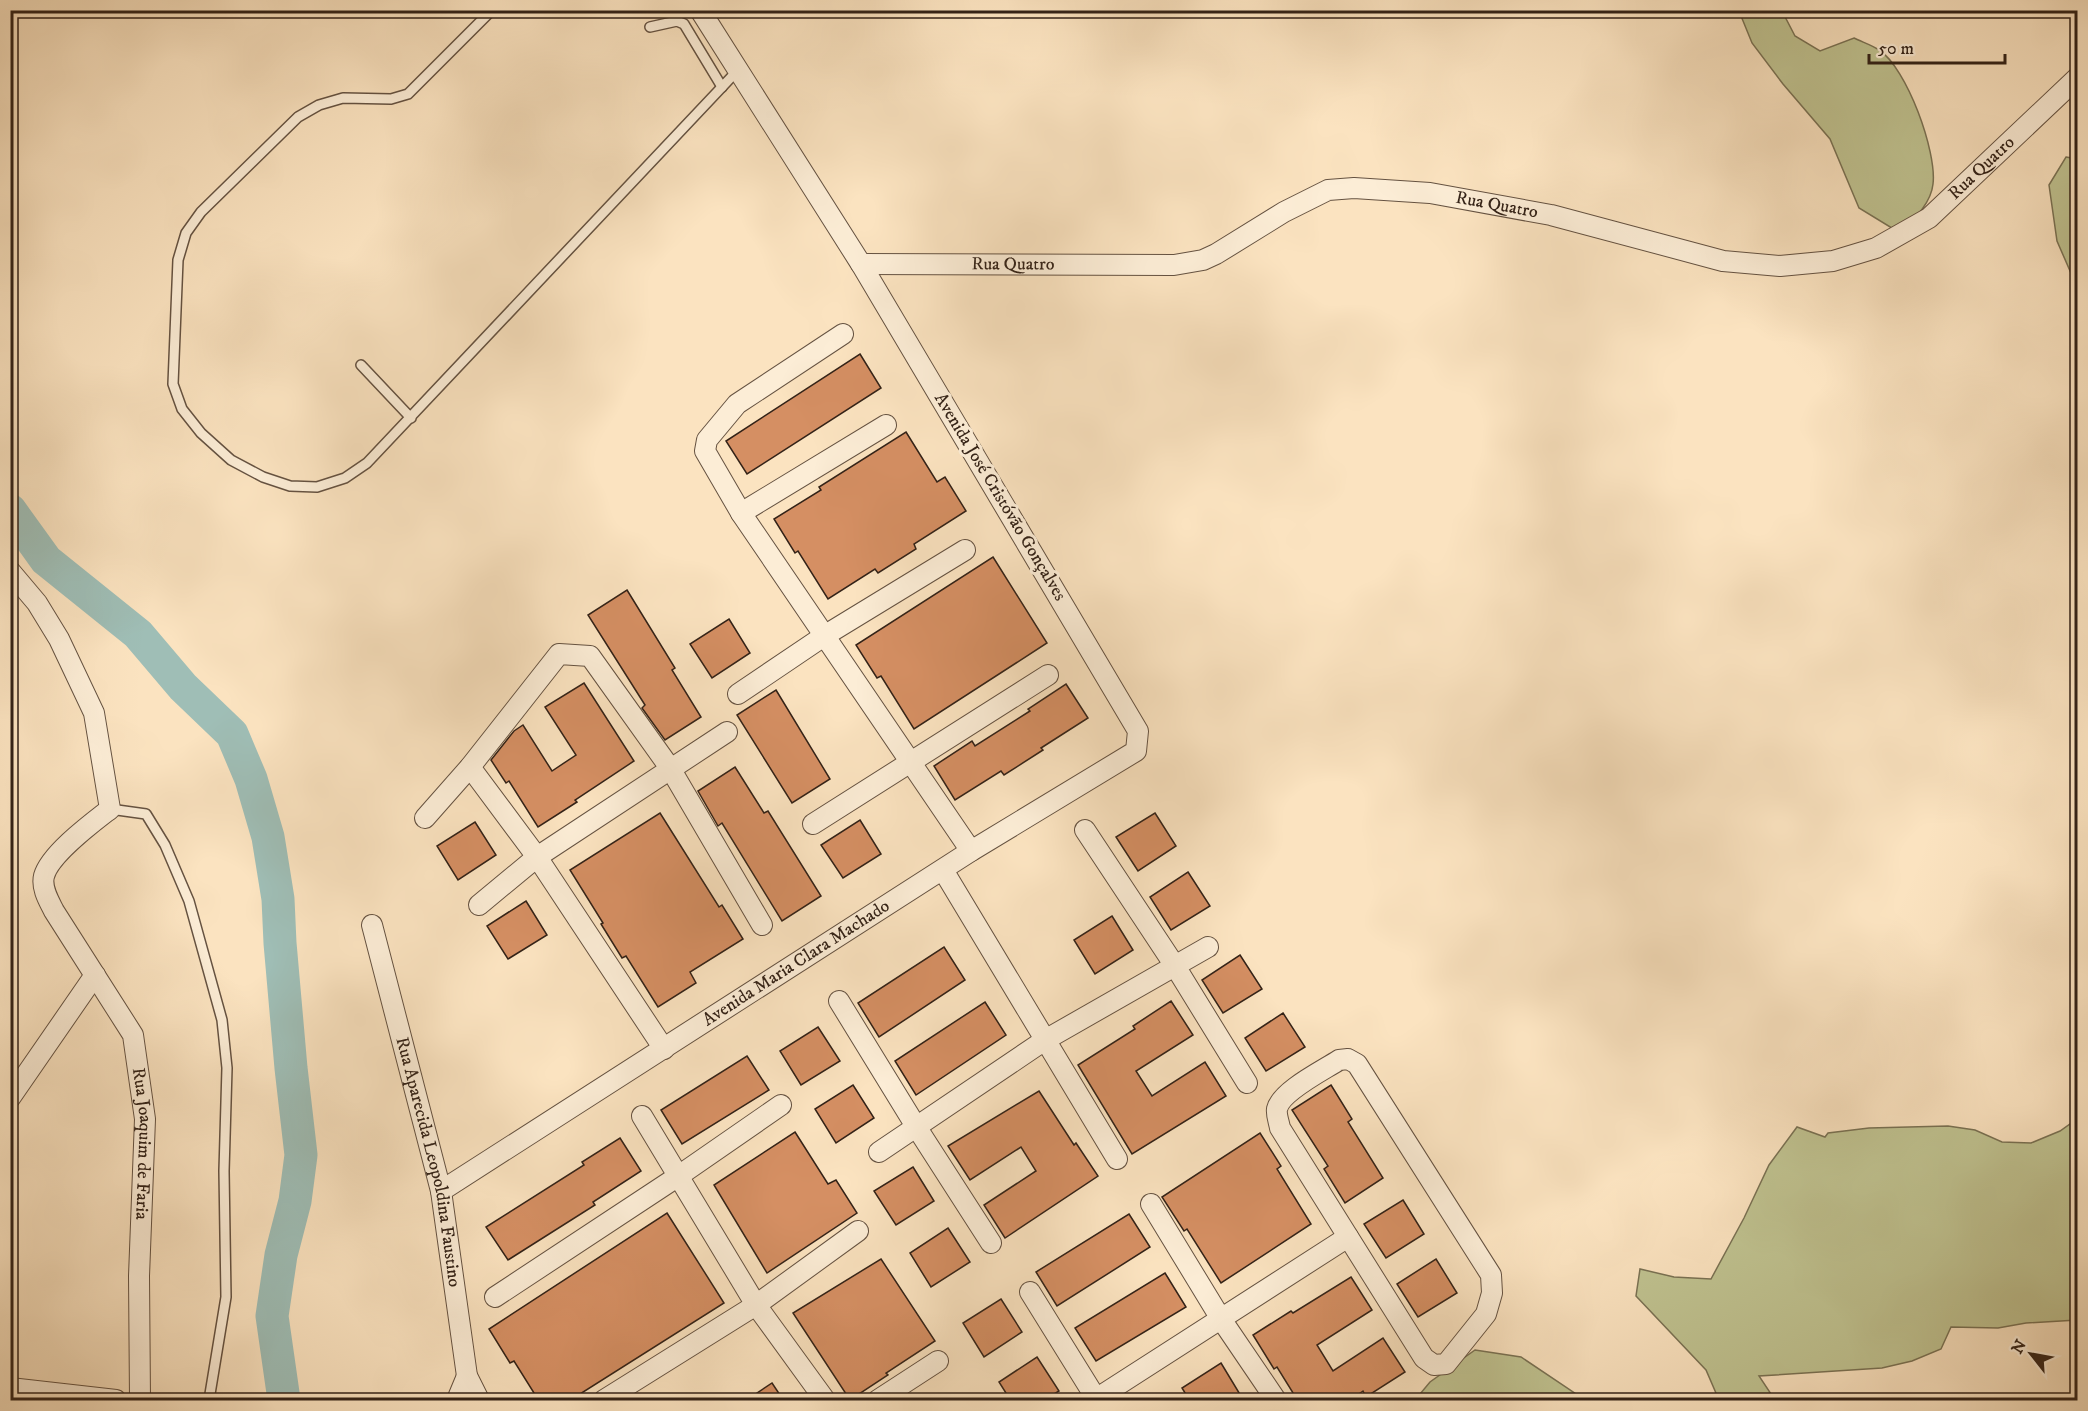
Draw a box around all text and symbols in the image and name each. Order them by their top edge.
scale bar [1869,27,2006,65]
text: 50 m [1878,38,1914,60]
street label: Rua Quatro [1944,131,2020,205]
street label: Rua Quatro [1454,187,1540,223]
street label: Rua Quatro [971,253,1055,276]
street label: Avenida José Cristóvão Gonçalves [929,389,1071,605]
street label: Avenida Maria Clara Machado [699,895,894,1031]
street label: Rua Aparecida Leopoldina Faustino [391,1035,465,1289]
street label: Rua Joaquim de Faria [127,1066,156,1221]
north arrow [2001,1324,2061,1384]
text: N [2007,1336,2031,1358]

